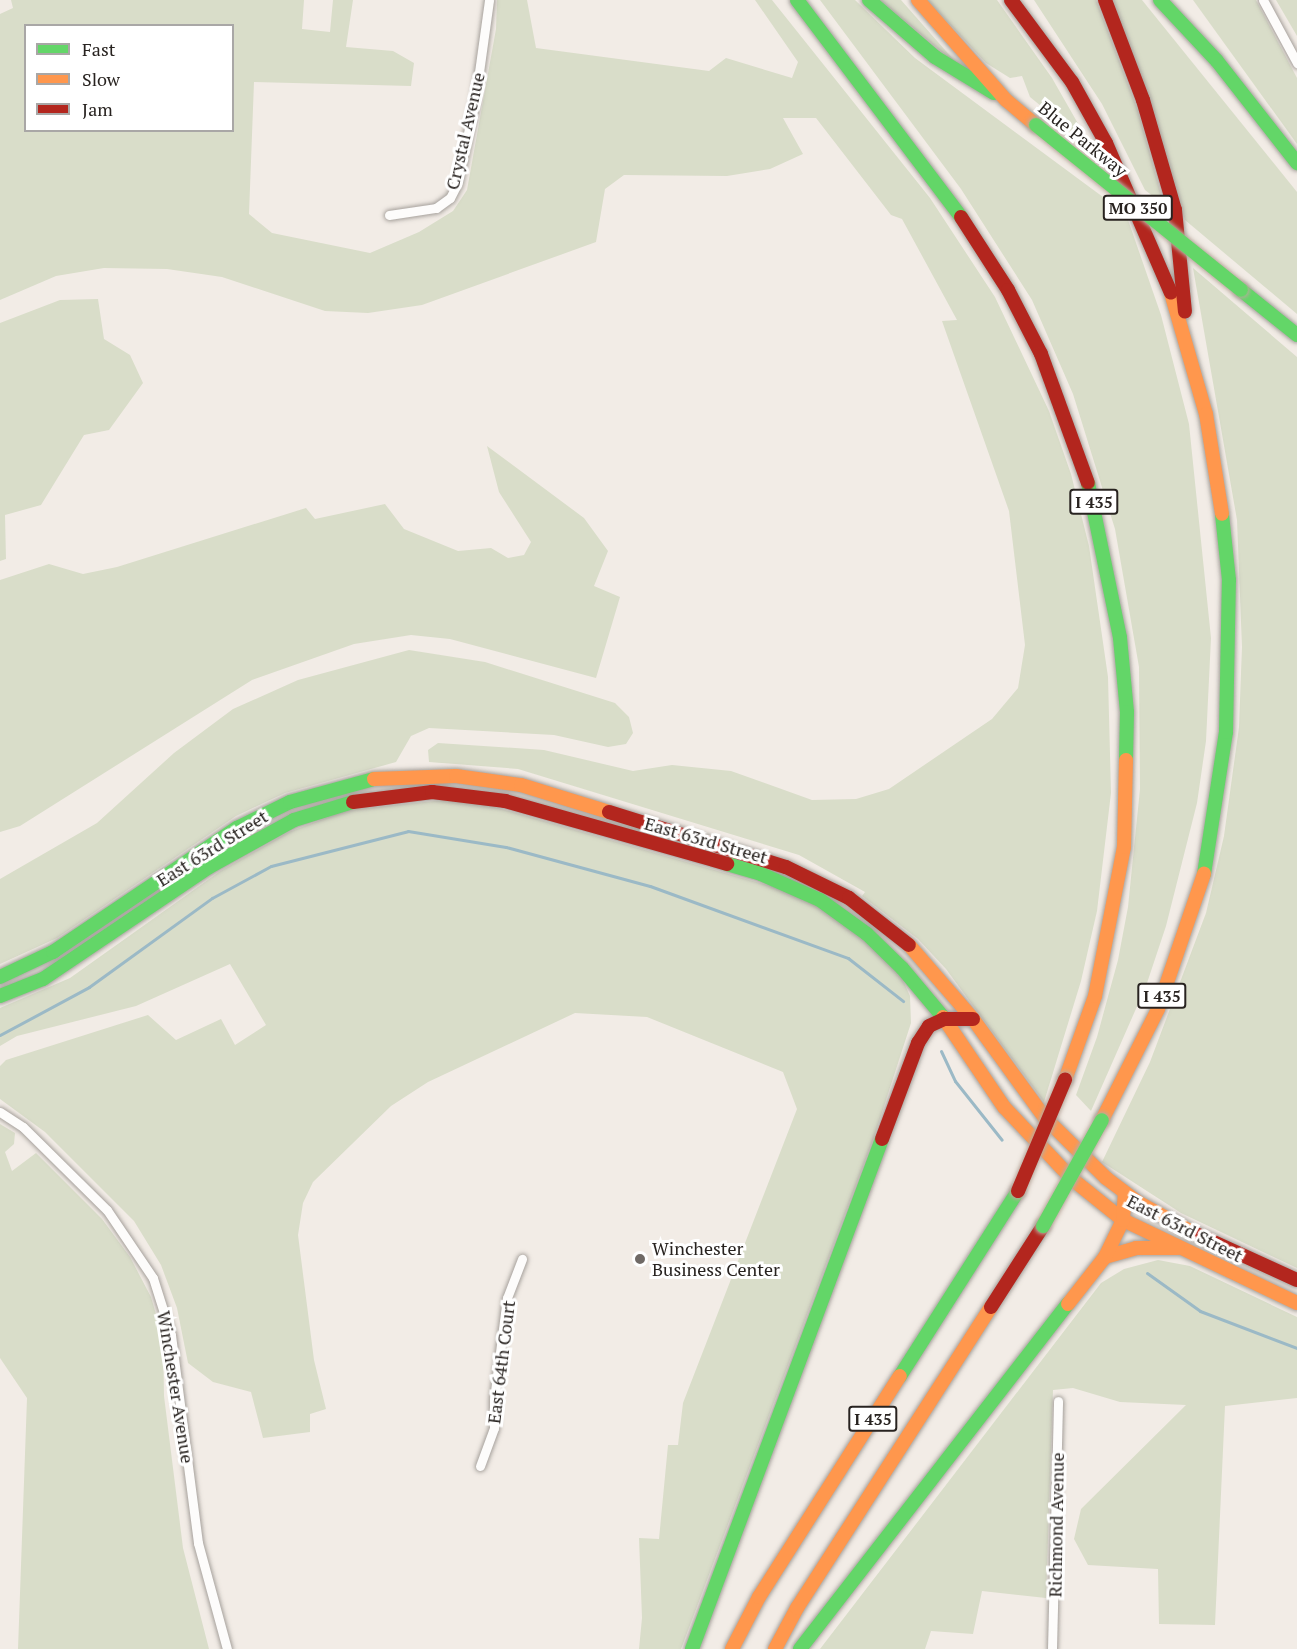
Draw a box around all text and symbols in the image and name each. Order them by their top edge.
legend [24,24,234,132]
text: Fast [82,37,115,61]
text: Slow [82,67,120,91]
street label: Crystal Avenue [441,70,489,192]
text: Jam [82,97,113,121]
street label: Blue Parkway [1034,97,1132,181]
road number: MO 350 [1102,195,1174,221]
road number: I 435 [1068,489,1120,515]
street label: East 63rd Street [152,805,272,891]
street label: East 63rd Street [642,812,770,868]
road number: I 435 [1136,983,1188,1009]
street label: East 63rd Street [1124,1190,1246,1266]
place label: Winchester Business Center [652,1238,780,1280]
marker: Winchester Business Center [633,1252,647,1266]
street label: East 64th Court [483,1299,519,1425]
street label: Winchester Avenue [153,1309,199,1465]
road number: I 435 [848,1406,898,1432]
street label: Richmond Avenue [1044,1452,1068,1598]

